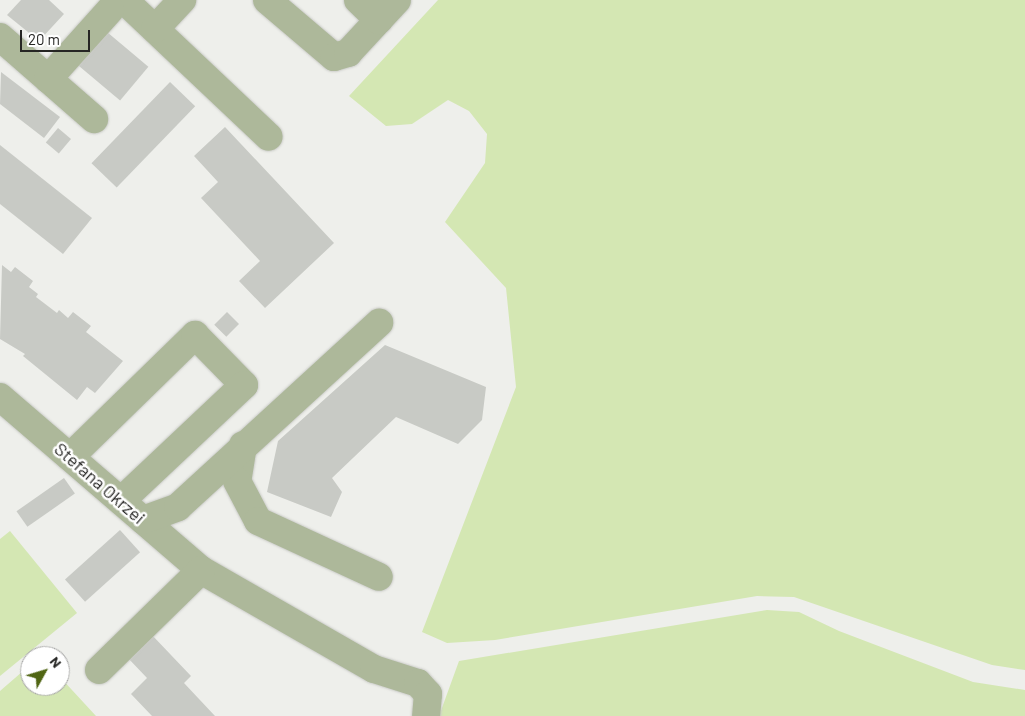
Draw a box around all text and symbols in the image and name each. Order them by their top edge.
scale bar [22,20,92,52]
text: 20 m [28,30,60,48]
street label: Stefana Okrzei [50,438,150,528]
north arrow [20,646,70,696]
text: N [47,653,66,671]

